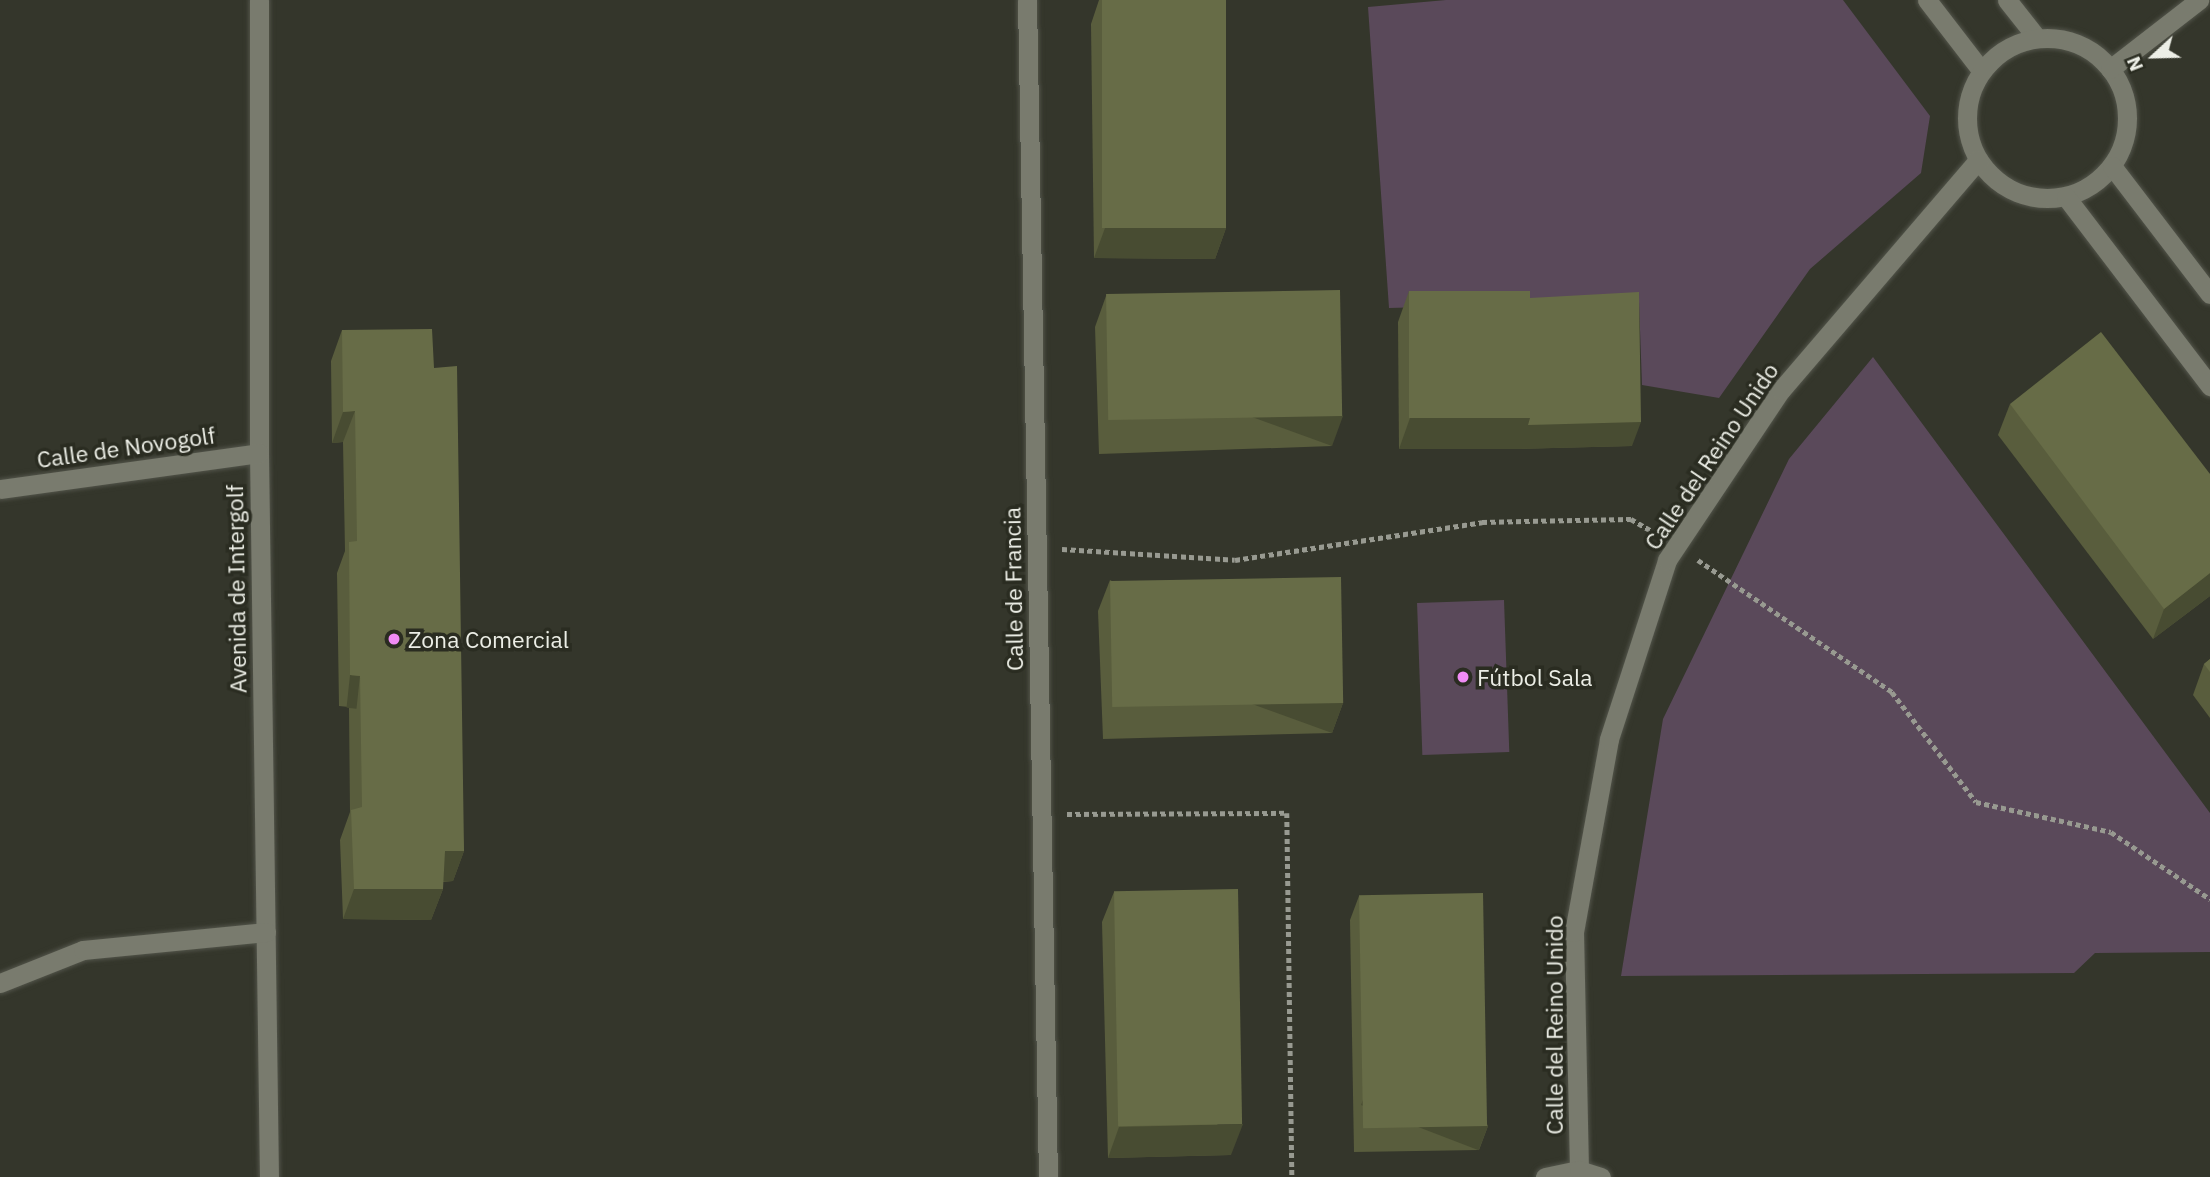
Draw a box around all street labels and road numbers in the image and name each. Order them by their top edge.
street label: Calle del Reino Unido [1638,357,1784,555]
street label: Calle de Novogolf [35,421,217,473]
street label: Avenida de Intergolf [220,484,252,694]
street label: Calle de Francia [998,507,1028,671]
street label: Calle del Reino Unido [1540,915,1568,1135]

